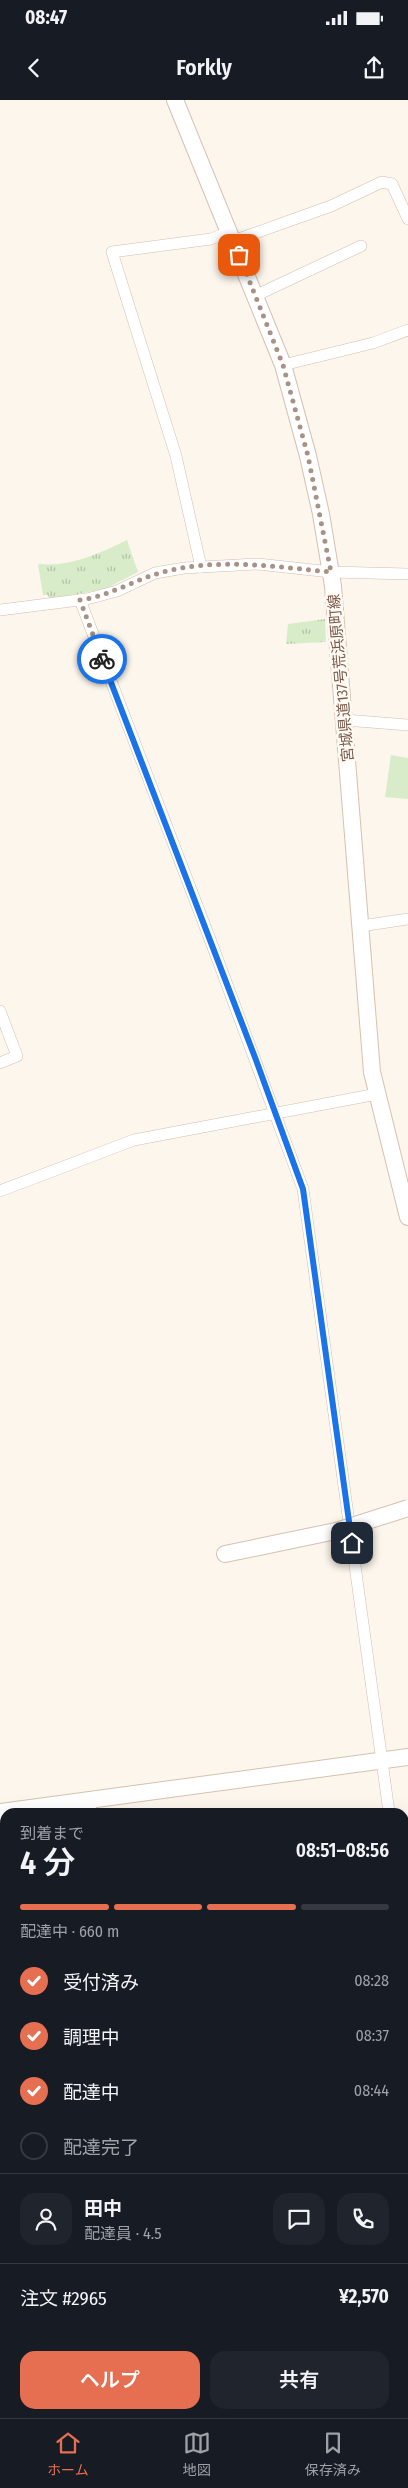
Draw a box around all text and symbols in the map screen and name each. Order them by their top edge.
text: 08:47 [25,6,67,29]
icon: back [20,54,48,82]
text: Forkly [176,54,232,81]
icon: share [360,54,388,82]
pin [218,234,260,276]
icon: bag [225,241,253,269]
street label: 宮城県道137号荒浜原町線 [325,593,357,763]
courier [77,634,127,684]
icon: bike [88,645,116,673]
pin [331,1522,373,1564]
icon: home [338,1529,366,1557]
text: 到着まで [20,1824,84,1843]
text: 08:51–08:56 [296,1839,389,1862]
text: 4 分 [20,1844,75,1882]
text: 配達中 · 660 m [20,1922,119,1941]
icon: check [20,1967,48,1995]
text: 受付済み [63,1971,139,1994]
text: 08:28 [354,1971,389,1990]
icon: check [20,2022,48,2050]
text: 調理中 [63,2026,120,2049]
text: 08:37 [356,2026,389,2045]
icon: check [20,2077,48,2105]
text: 配達中 [63,2081,120,2104]
text: 08:44 [354,2081,389,2100]
text: 配達完了 [63,2136,139,2159]
button: person [20,2193,72,2245]
button: chat [273,2193,325,2245]
button: phone [337,2193,389,2245]
text: 田中 [84,2197,122,2220]
text: 配達員 · 4.5 [84,2224,162,2243]
text: ¥2,570 [339,2285,389,2308]
text: 注文 #2965 [20,2287,107,2310]
button: ヘルプ [20,2351,200,2409]
button: 共有 [210,2351,389,2409]
tab: ホーム [47,2429,89,2479]
tab: 地図 [183,2429,211,2479]
tab: 保存済み [305,2429,361,2479]

